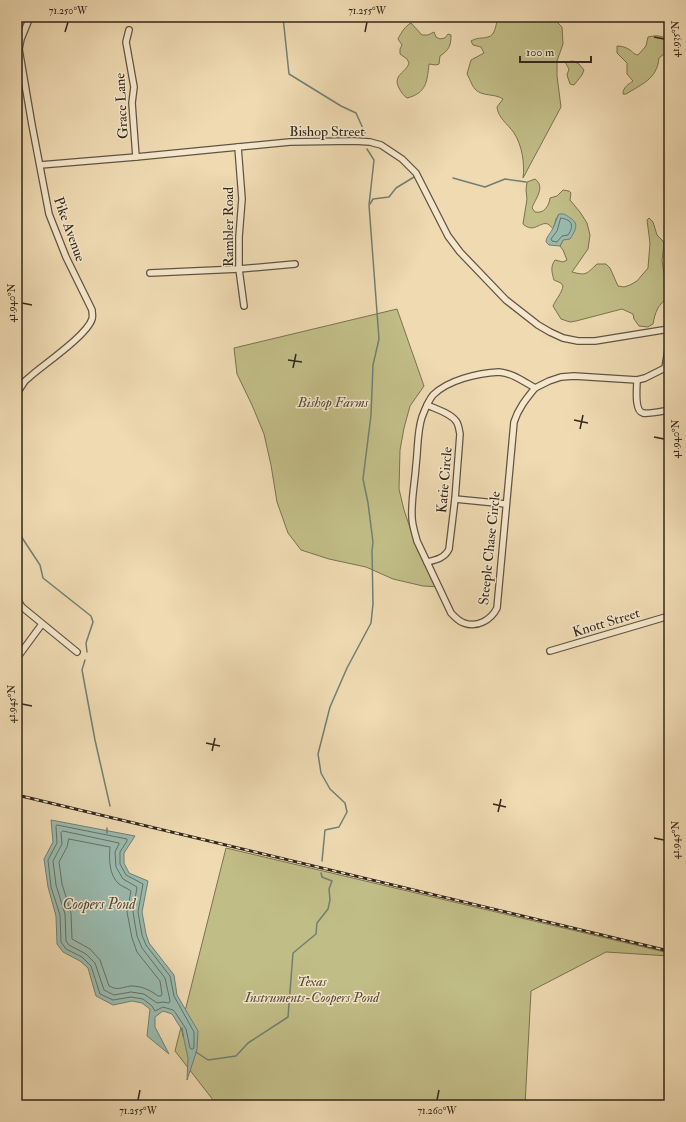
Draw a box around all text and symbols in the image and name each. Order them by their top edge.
text: 71.250°W [49,5,88,17]
text: 71.255°W [348,5,387,17]
text: 41.935°N [670,21,682,57]
scale bar [520,38,591,64]
text: 100 m [526,45,555,60]
street label: Grace Lane [111,72,132,139]
street label: Bishop Street [289,123,365,141]
street label: Rambler Road [220,187,237,267]
street label: Pike Avenue [50,194,89,264]
text: 41.940°N [6,283,18,323]
park label: Bishop Farms [297,394,370,411]
text: 41.940°N [670,419,682,459]
street label: Katie Circle [433,446,456,514]
street label: Steeple Chase Circle [475,490,505,606]
street label: Knott Street [570,604,642,641]
text: 41.945°N [6,685,18,723]
text: 41.945°N [670,821,682,859]
water label: Coopers Pond [62,895,137,914]
park label: Texas Instruments-Coopers Pond [244,973,380,1006]
text: 71.255°W [119,1105,158,1117]
text: 71.260°W [417,1105,457,1117]

